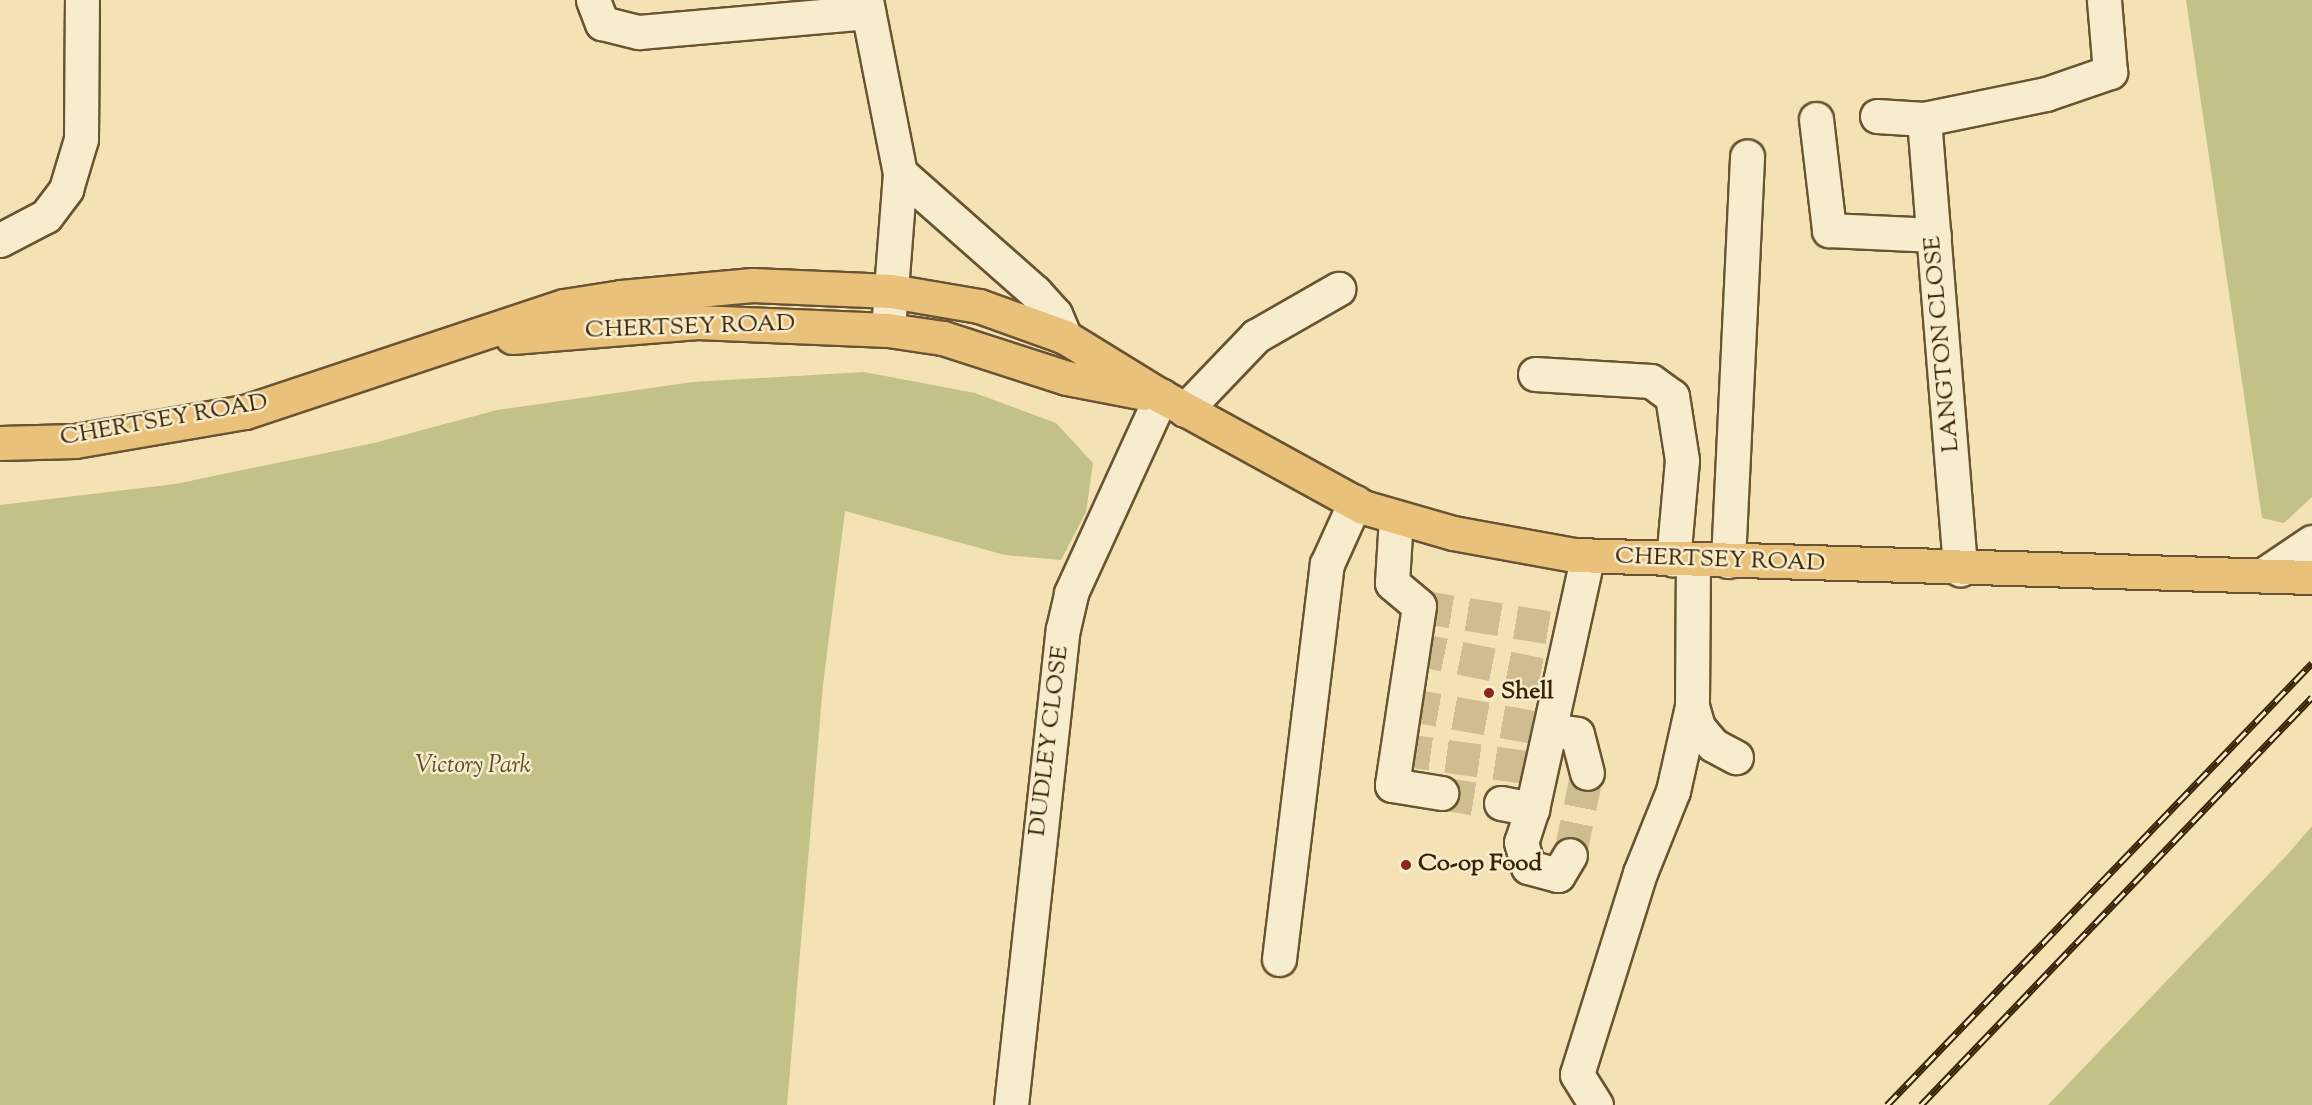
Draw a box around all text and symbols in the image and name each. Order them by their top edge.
street label: LANGTON CLOSE [1919,235,1967,453]
street label: CHERTSEY ROAD [584,310,796,346]
street label: CHERTSEY ROAD [58,389,270,453]
street label: CHERTSEY ROAD [1614,543,1826,579]
street label: DUDLEY CLOSE [1024,644,1076,838]
place label: Shell [1501,679,1554,707]
marker: Shell [1482,686,1496,700]
park label: Victory Park [415,753,531,781]
place label: Co-op Food [1418,851,1542,879]
marker: Co-op Food [1399,858,1413,872]

